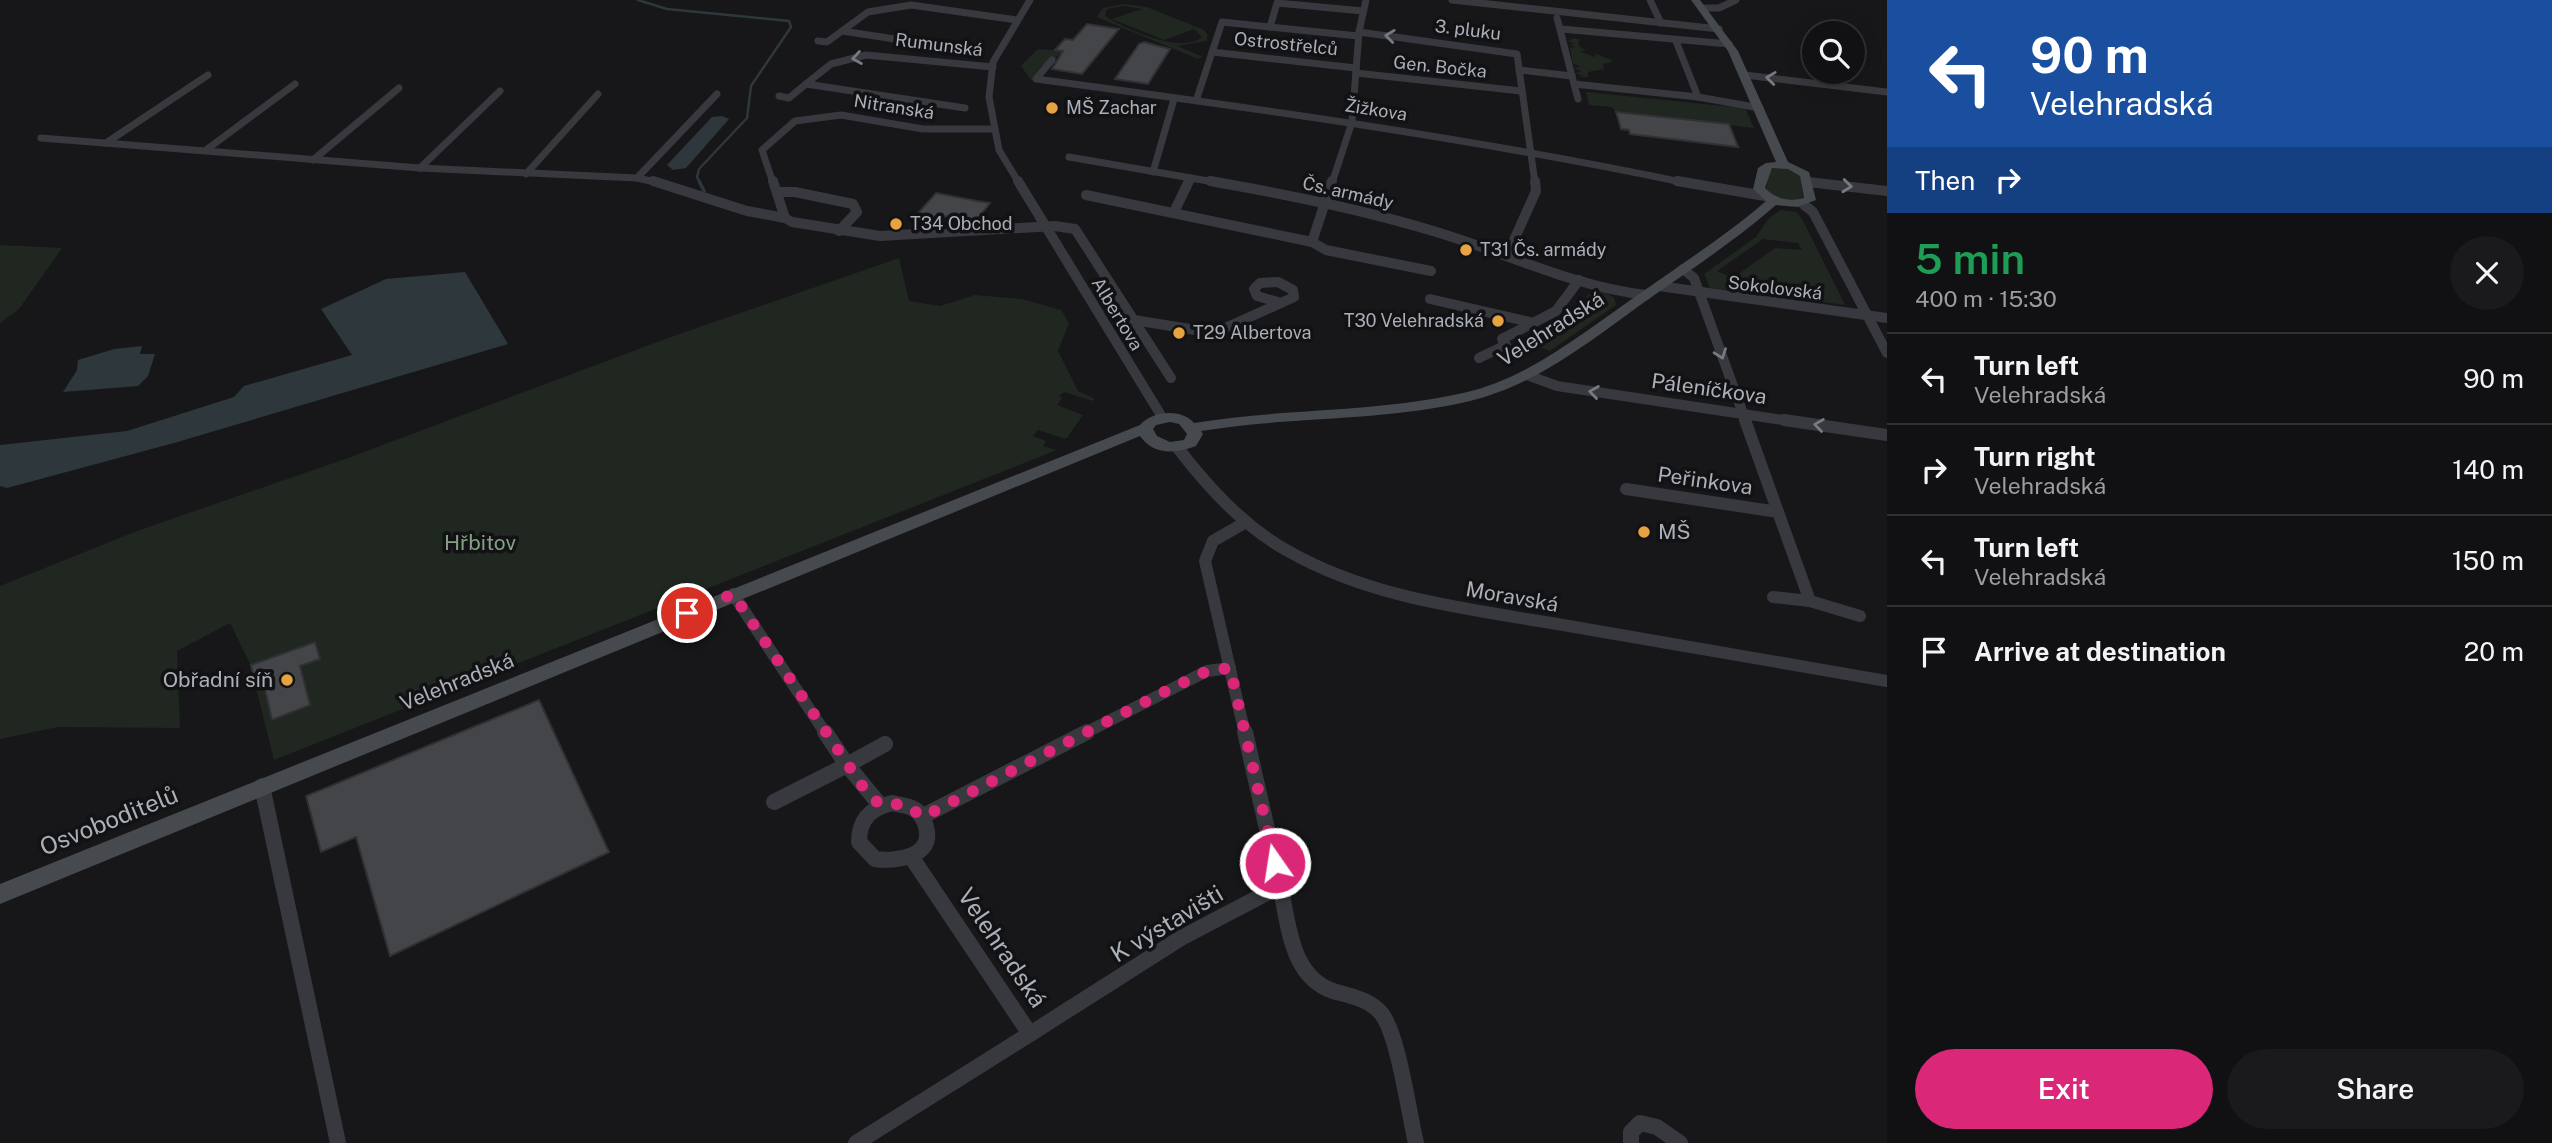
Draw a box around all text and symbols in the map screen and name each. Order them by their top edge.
street label: 3. pluku [1434,15,1502,44]
map controls [1802,21,1865,84]
button: search [1802,21,1865,84]
text: 90 m [2030,26,2149,84]
street label: Ostrostřelců [1233,28,1339,59]
one-way arrow [1384,28,1396,43]
icon: left [1915,28,2006,119]
street label: Rumunská [894,29,984,60]
one-way arrow [851,50,863,65]
street label: Gen. Bočka [1392,51,1488,82]
one-way arrow [1765,70,1777,85]
text: Velehradská [2030,85,2214,122]
street label: Nitranská [852,90,936,123]
street label: Žižkova [1343,94,1409,125]
place label: MŠ Zachar [1066,97,1157,118]
marker: MŠ Zachar [1044,100,1060,116]
icon: right [1989,161,2027,199]
text: Then [1915,165,1975,196]
street label: Čs. armády [1301,172,1396,213]
one-way arrow [1842,179,1853,194]
place label: T34 Obchod [910,213,1012,234]
marker: T34 Obchod [888,216,904,232]
text: 5 min [1915,234,2025,283]
button: close [2450,236,2524,310]
place label: T31 Čs. armády [1480,239,1607,260]
marker: T31 Čs. armády [1458,242,1474,258]
street label: Sokolovská [1727,271,1823,304]
street label: Albertova [1087,273,1147,354]
text: 400 m · 15:30 [1915,285,2057,312]
street label: Velehradská [1493,286,1609,371]
place label: T30 Velehradská [1344,310,1484,331]
marker: T30 Velehradská [1490,313,1506,329]
place label: T29 Albertova [1193,322,1311,343]
marker: T29 Albertova [1171,325,1187,341]
one-way arrow [1713,347,1727,359]
text: Turn left [1974,350,2079,381]
icon: left [1915,360,1953,398]
text: 90 m [2463,363,2524,394]
street label: Páleníčkova [1650,368,1768,409]
text: Velehradská [1974,381,2106,408]
one-way arrow [1589,385,1600,400]
one-way arrow [1814,418,1825,433]
text: Turn right [1974,441,2096,472]
icon: right [1915,451,1953,489]
text: 140 m [2452,454,2524,485]
street label: Peřinkova [1656,461,1754,500]
text: Velehradská [1974,472,2106,499]
place label: MŠ [1658,519,1691,544]
marker: MŠ [1636,524,1652,540]
park label: Hřbitov [444,530,516,555]
text: Turn left [1974,532,2079,563]
icon: left [1915,542,1953,580]
text: 150 m [2452,545,2524,576]
text: Velehradská [1974,563,2106,590]
street label: Moravská [1464,576,1560,617]
pin [657,583,717,643]
icon: arrive [668,594,706,632]
icon: arrive [1915,633,1953,671]
text: Arrive at destination [1974,636,2226,667]
text: 20 m [2464,636,2524,667]
street label: Velehradská [396,647,517,716]
place label: Obřadní síň [163,667,273,692]
marker: Obřadní síň [279,672,295,688]
street label: Osvoboditelů [35,780,182,861]
position arrow [1238,826,1312,900]
street label: K výstavišti [1105,879,1228,968]
street label: Velehradská [953,882,1053,1012]
button: Exit [1915,1049,2213,1129]
button: Share [2227,1049,2524,1129]

